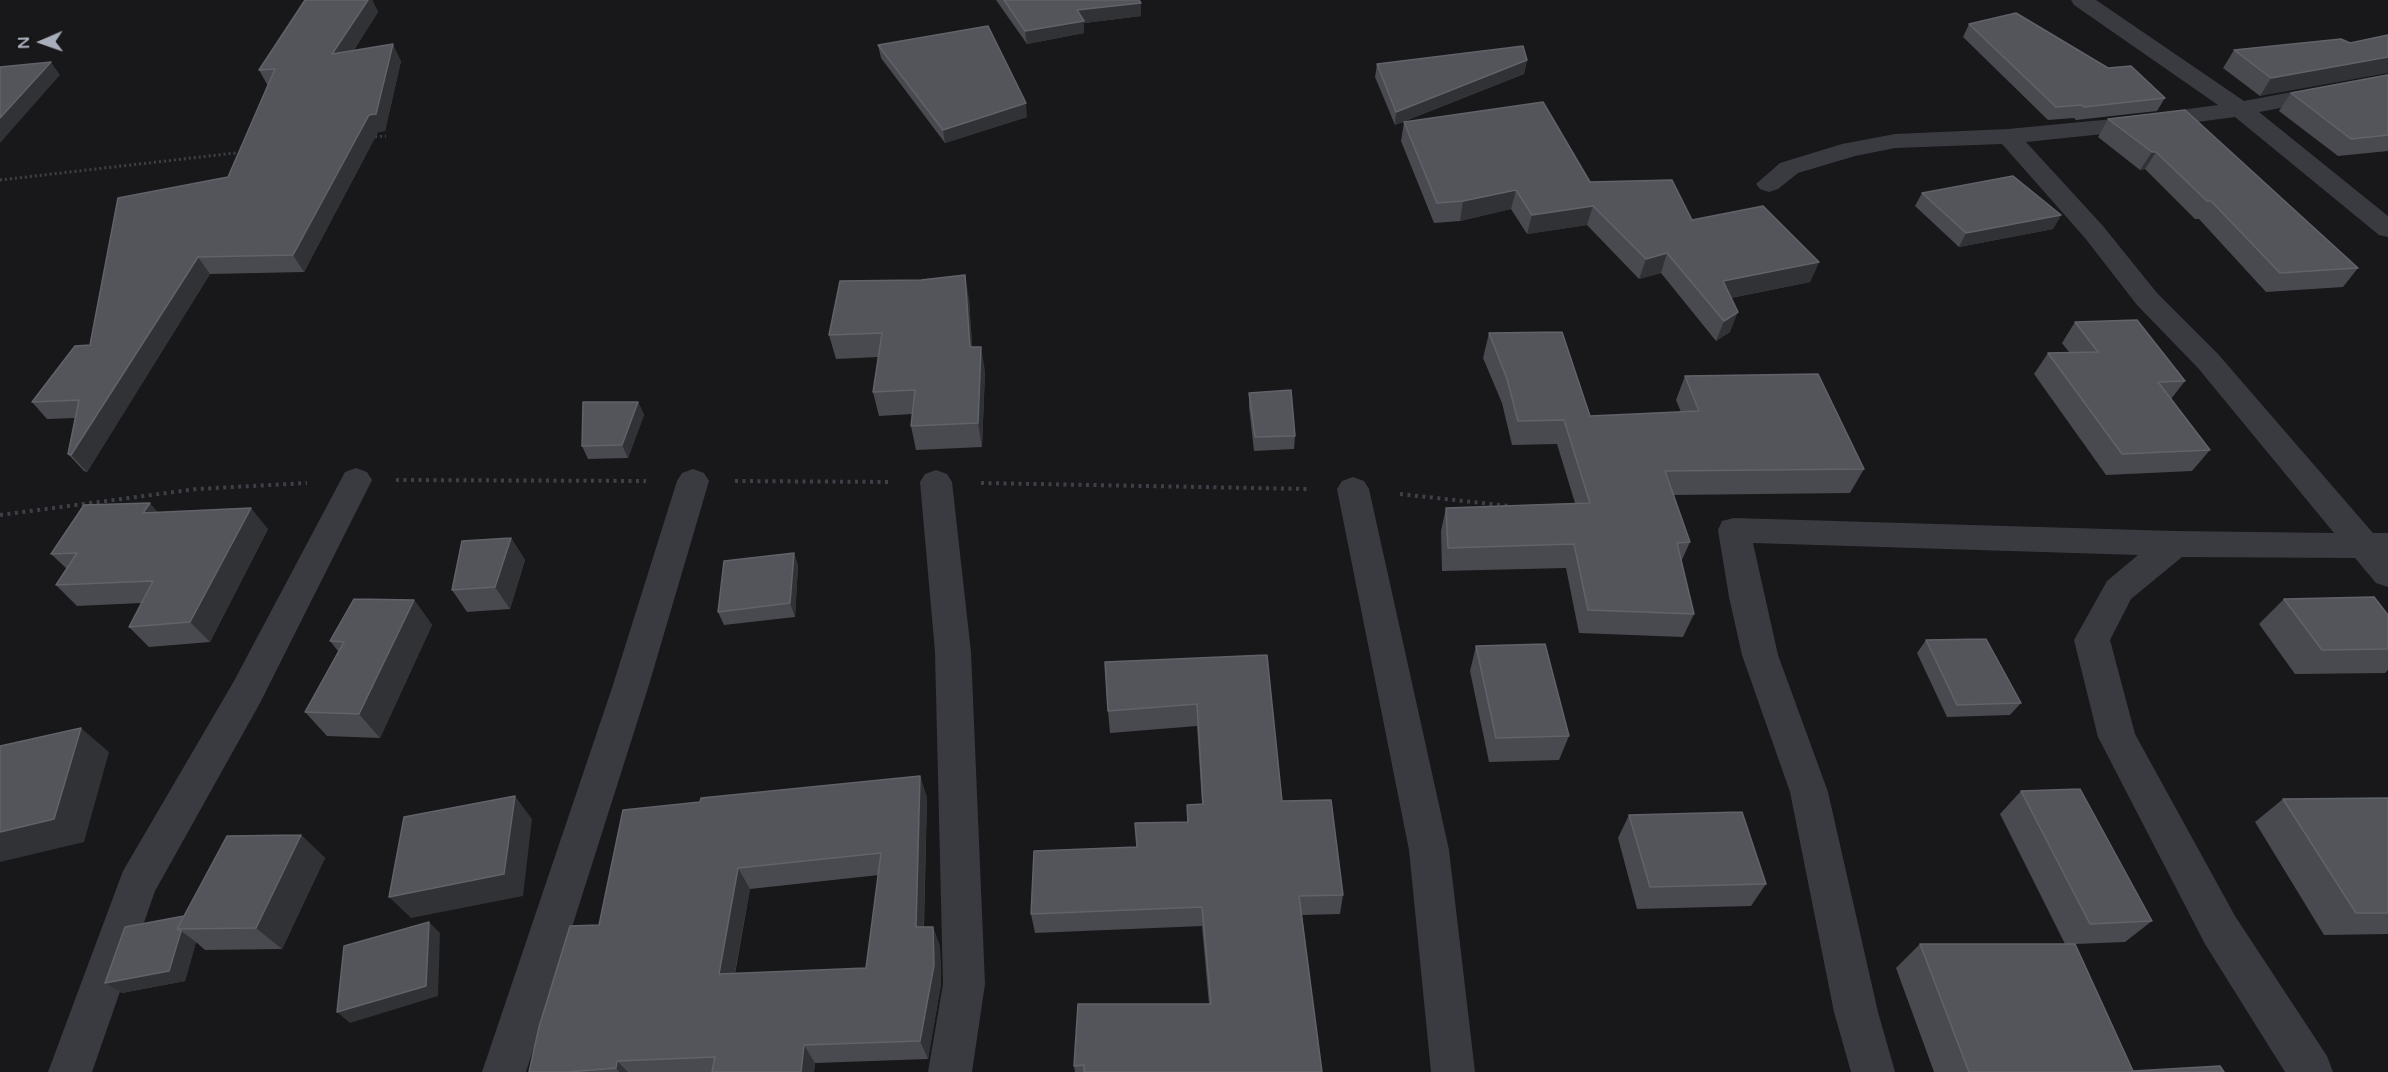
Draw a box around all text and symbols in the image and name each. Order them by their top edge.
north arrow [12,12,72,72]
text: N [14,36,34,49]

